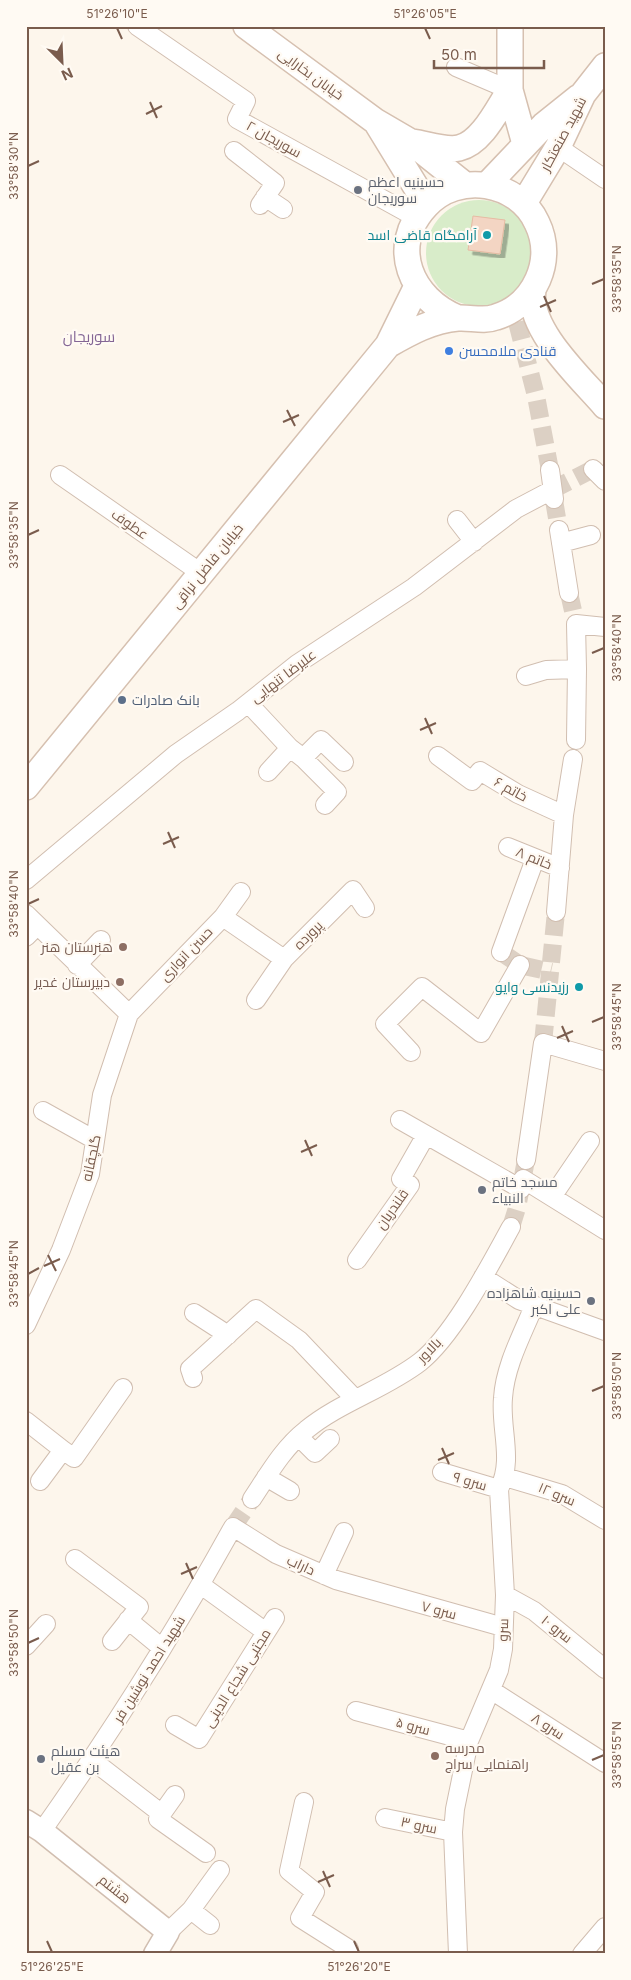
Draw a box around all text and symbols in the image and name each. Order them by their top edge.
text: 51°26'10"E [86,6,148,21]
text: 51°26'05"E [393,6,457,21]
north arrow [38,38,88,88]
scale bar [434,38,544,70]
street label: خیابان بخارایی [275,44,347,103]
text: 50 m [441,45,477,64]
text: N [59,64,76,84]
street label: شهید صنعتکار [535,94,589,175]
street label: سوریجان ۲ [244,117,305,161]
text: 33°58'30"N [6,132,21,200]
place label: حسینیه اعظم سوریجان [368,173,444,206]
marker: حسینیه اعظم سوریجان [352,184,364,196]
place label: آرامگاه قاضی اسد [367,226,477,243]
marker: آرامگاه قاضی اسد [481,229,493,241]
text: 33°58'35"N [609,245,624,313]
district label: سوریجان [63,327,115,347]
place label: قنادی ملامحسن [459,342,556,359]
marker: قنادی ملامحسن [443,345,455,357]
text: 33°58'35"N [6,501,21,569]
street label: عطوف [108,505,152,542]
street label: خیابان فاضل نراقی [167,520,246,612]
text: 33°58'40"N [609,614,624,682]
street label: علیرضا تنهایی [247,645,319,706]
place label: بانک صادرات [132,691,200,708]
marker: بانک صادرات [116,694,128,706]
street label: خاتم ۶ [491,773,531,806]
street label: خاتم ۸ [513,843,555,874]
text: 33°58'40"N [6,870,21,938]
street label: پرورده [290,916,327,954]
street label: حسن انواری [156,923,216,984]
place label: هنرستان هنر [40,938,113,955]
marker: هنرستان هنر [117,941,129,953]
place label: دبیرستان غدیر [33,973,110,990]
marker: دبیرستان غدیر [114,976,126,988]
place label: رزیدنسی وایو [495,978,569,995]
marker: رزیدنسی وایو [573,981,585,993]
text: 33°58'45"N [609,983,624,1051]
street label: گلچقانه [77,1133,106,1183]
place label: مسجد خاتم النبیاء [492,1173,558,1206]
marker: مسجد خاتم النبیاء [476,1184,488,1196]
street label: قلندریان [372,1185,412,1232]
text: 33°58'45"N [6,1240,21,1308]
place label: حسینیه شاهزاده علی اکبر [487,1284,581,1317]
marker: حسینیه شاهزاده علی اکبر [585,1295,597,1307]
street label: بالاور [412,1334,445,1366]
text: 33°58'50"N [609,1352,624,1420]
street label: سرو ۹ [451,1467,489,1494]
street label: سرو ۱۲ [536,1478,578,1509]
street label: داراب [284,1551,318,1578]
street label: سرو ۷ [420,1597,459,1622]
text: 33°58'50"N [6,1609,21,1677]
street label: سرو ۱۰ [538,1611,576,1646]
street label: شهید احمد نوشین فر [108,1612,188,1726]
street label: سرو [494,1618,511,1642]
street label: مجتبی شجاع الدینی [199,1625,275,1731]
street label: سرو ۸ [529,1709,568,1742]
street label: سرو ۵ [394,1713,432,1738]
text: 33°58'55"N [609,1721,624,1789]
place label: مدرسه راهنمایی سراج [445,1739,529,1773]
place label: هیئت مسلم بن عقیل [51,1742,120,1775]
marker: مدرسه راهنمایی سراج [429,1750,441,1762]
marker: هیئت مسلم بن عقیل [35,1753,47,1765]
street label: سرو ۳ [399,1812,439,1837]
street label: هشتم [95,1871,135,1908]
text: 51°26'25"E [20,1959,84,1974]
text: 51°26'20"E [327,1959,391,1974]

